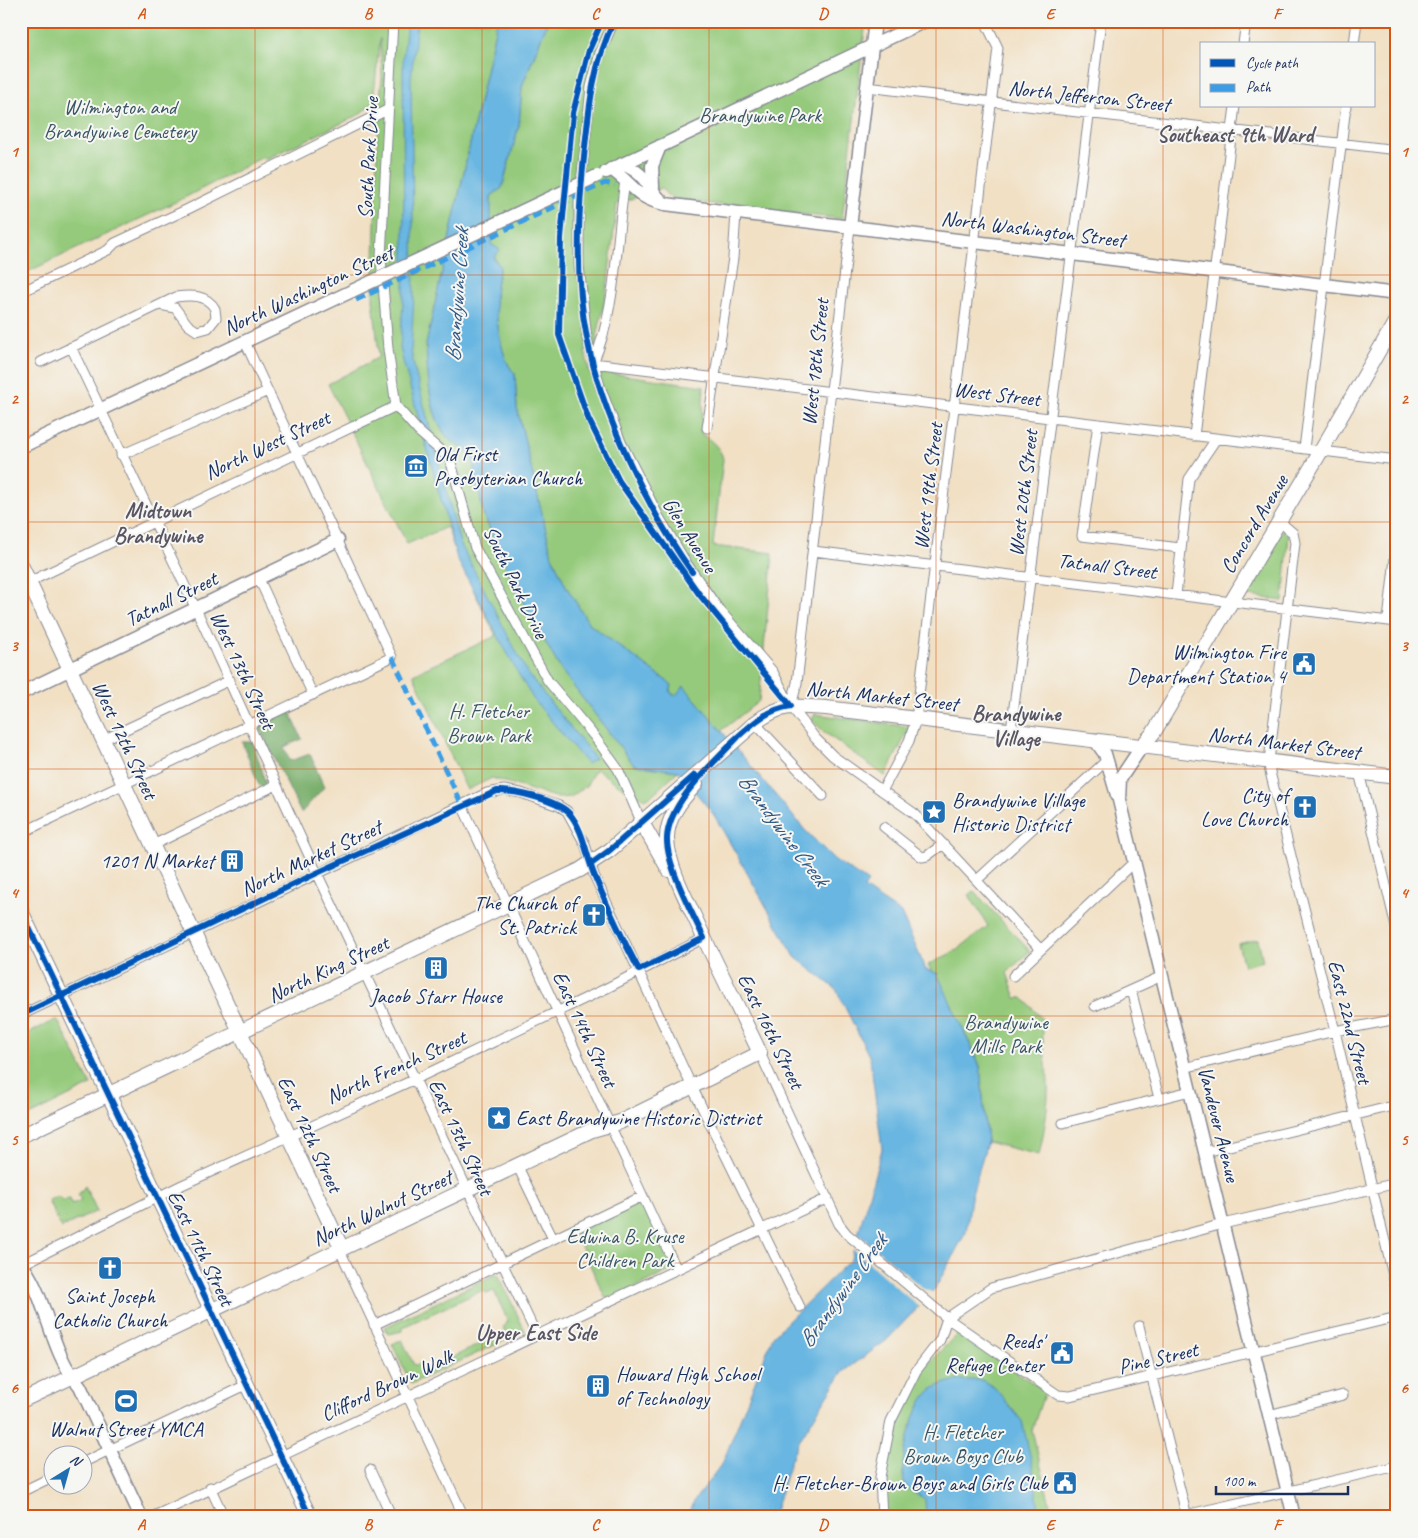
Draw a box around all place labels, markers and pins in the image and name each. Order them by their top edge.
place label: Old First Presbyterian Church [434,441,584,491]
museum icon: Old First Presbyterian Church [403,453,429,479]
place label: Wilmington Fire Department Station 4 [1127,639,1289,689]
public building icon: Wilmington Fire Department Station 4 [1291,651,1317,677]
place label: City of Love Church [1201,782,1293,832]
place label: Brandywine Village Historic District [952,787,1086,837]
church icon: City of Love Church [1292,794,1318,820]
place icon: Brandywine Village Historic District [921,799,947,825]
place label: 1201 N Market [100,848,217,874]
building icon: 1201 N Market [219,848,245,874]
place label: The Church of St. Patrick [474,890,581,940]
church icon: The Church of St. Patrick [581,902,607,928]
building icon: Jacob Starr House [423,955,449,981]
place label: Jacob Starr House [369,983,503,1009]
place icon: East Brandywine Historic District [486,1105,512,1131]
place label: East Brandywine Historic District [516,1105,763,1131]
church icon: Saint Joseph Catholic Church [97,1255,123,1281]
place label: Saint Joseph Catholic Church [53,1283,169,1333]
place label: Reeds' Refuge Center [945,1328,1049,1378]
public building icon: Reeds' Refuge Center [1049,1340,1075,1366]
place label: Howard High School of Technology [616,1361,763,1411]
building icon: Howard High School of Technology [585,1373,611,1399]
sports icon: Walnut Street YMCA [113,1388,139,1414]
place label: Walnut Street YMCA [49,1416,204,1442]
place label: H. Fletcher-Brown Boys and Girls Club [772,1470,1050,1496]
public building icon: H. Fletcher-Brown Boys and Girls Club [1052,1470,1078,1496]

